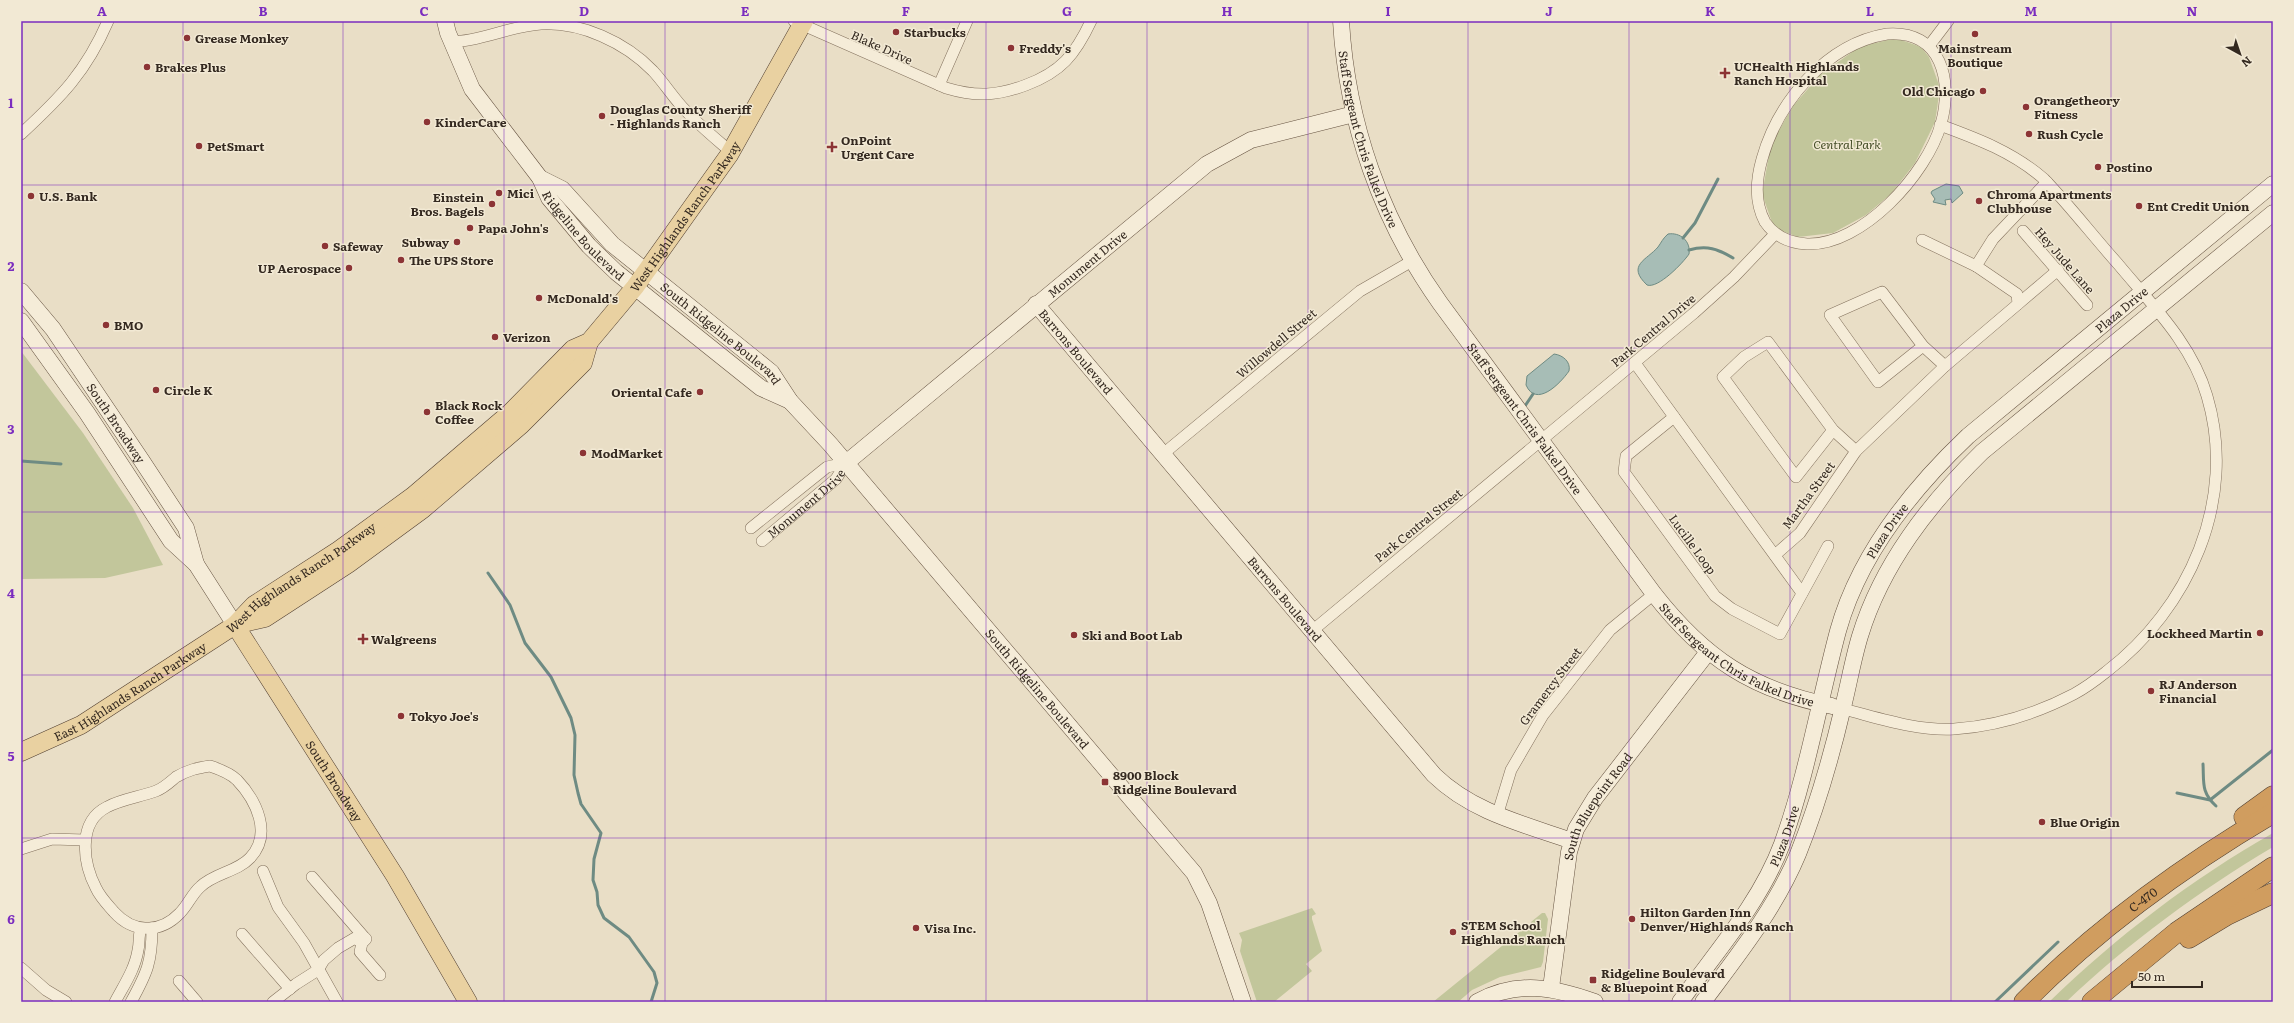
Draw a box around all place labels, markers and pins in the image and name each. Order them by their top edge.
place label: Starbucks [904,23,966,41]
marker: Starbucks [891,27,901,37]
place label: Grease Monkey [195,29,289,47]
marker: Mainstream Boutique [1970,29,1980,39]
marker: Grease Monkey [182,33,192,43]
place label: Freddy's [1019,39,1071,57]
place label: Mainstream Boutique [1938,39,2012,71]
marker: Freddy's [1006,43,1016,53]
place label: UCHealth Highlands Ranch Hospital [1734,57,1859,89]
place label: Brakes Plus [155,58,226,76]
marker: Brakes Plus [142,62,152,72]
marker: UCHealth Highlands Ranch Hospital [1719,67,1731,79]
place label: Old Chicago [1902,82,1976,100]
marker: Old Chicago [1978,86,1988,96]
place label: Orangetheory Fitness [2034,91,2121,123]
place label: Douglas County Sheriff - Highlands Ranch [610,100,753,132]
marker: Orangetheory Fitness [2021,102,2031,112]
marker: Douglas County Sheriff - Highlands Ranch [597,111,607,121]
place label: KinderCare [435,113,507,131]
marker: KinderCare [422,117,432,127]
place label: Rush Cycle [2037,125,2103,143]
marker: Rush Cycle [2024,129,2034,139]
place label: OnPoint Urgent Care [841,131,915,163]
place label: PetSmart [207,137,265,155]
marker: PetSmart [194,141,204,151]
marker: OnPoint Urgent Care [826,141,838,153]
place label: Postino [2106,158,2153,176]
marker: Postino [2093,162,2103,172]
place label: Mici [507,184,535,202]
place label: Chroma Apartments Clubhouse [1987,185,2112,217]
place label: U.S. Bank [39,187,98,205]
place label: Einstein Bros. Bagels [410,188,485,220]
marker: Mici [494,188,504,198]
marker: U.S. Bank [26,191,36,201]
marker: Chroma Apartments Clubhouse [1974,196,1984,206]
place label: Ent Credit Union [2147,197,2250,215]
marker: Einstein Bros. Bagels [487,199,497,209]
marker: Ent Credit Union [2134,201,2144,211]
place label: Papa John's [478,219,549,237]
marker: Papa John's [465,223,475,233]
place label: Subway [402,233,450,251]
place label: Safeway [333,237,384,255]
marker: Subway [452,237,462,247]
marker: Safeway [320,241,330,251]
place label: The UPS Store [409,251,494,269]
marker: The UPS Store [396,255,406,265]
place label: UP Aerospace [258,259,341,277]
marker: UP Aerospace [344,263,354,273]
place label: McDonald's [547,289,618,307]
marker: McDonald's [534,293,544,303]
place label: BMO [114,316,143,334]
marker: BMO [101,320,111,330]
place label: Verizon [503,328,551,346]
marker: Verizon [490,332,500,342]
place label: Circle K [164,381,213,399]
place label: Oriental Cafe [611,383,692,401]
marker: Circle K [151,385,161,395]
marker: Oriental Cafe [695,387,705,397]
place label: Black Rock Coffee [435,396,503,428]
marker: Black Rock Coffee [422,407,432,417]
place label: ModMarket [591,444,663,462]
marker: ModMarket [578,448,588,458]
place label: Lockheed Martin [2147,624,2253,642]
place label: Ski and Boot Lab [1082,626,1183,644]
marker: Lockheed Martin [2255,628,2265,638]
place label: Walgreens [371,630,436,648]
marker: Ski and Boot Lab [1069,630,1079,640]
marker: Walgreens [358,634,368,644]
place label: RJ Anderson Financial [2159,675,2238,707]
marker: RJ Anderson Financial [2146,686,2156,696]
place label: Tokyo Joe's [409,707,479,725]
marker: Tokyo Joe's [396,711,406,721]
place label: 8900 Block Ridgeline Boulevard [1113,766,1237,798]
marker: 8900 Block Ridgeline Boulevard [1100,777,1110,787]
place label: Blue Origin [2050,813,2121,831]
marker: Blue Origin [2037,817,2047,827]
place label: Hilton Garden Inn Denver/Highlands Ranch [1640,903,1794,935]
marker: Hilton Garden Inn Denver/Highlands Ranch [1627,914,1637,924]
place label: STEM School Highlands Ranch [1461,916,1565,948]
place label: Visa Inc. [924,919,977,937]
marker: Visa Inc. [911,923,921,933]
marker: STEM School Highlands Ranch [1448,927,1458,937]
place label: Ridgeline Boulevard & Bluepoint Road [1601,964,1725,996]
marker: Ridgeline Boulevard & Bluepoint Road [1588,975,1598,985]

